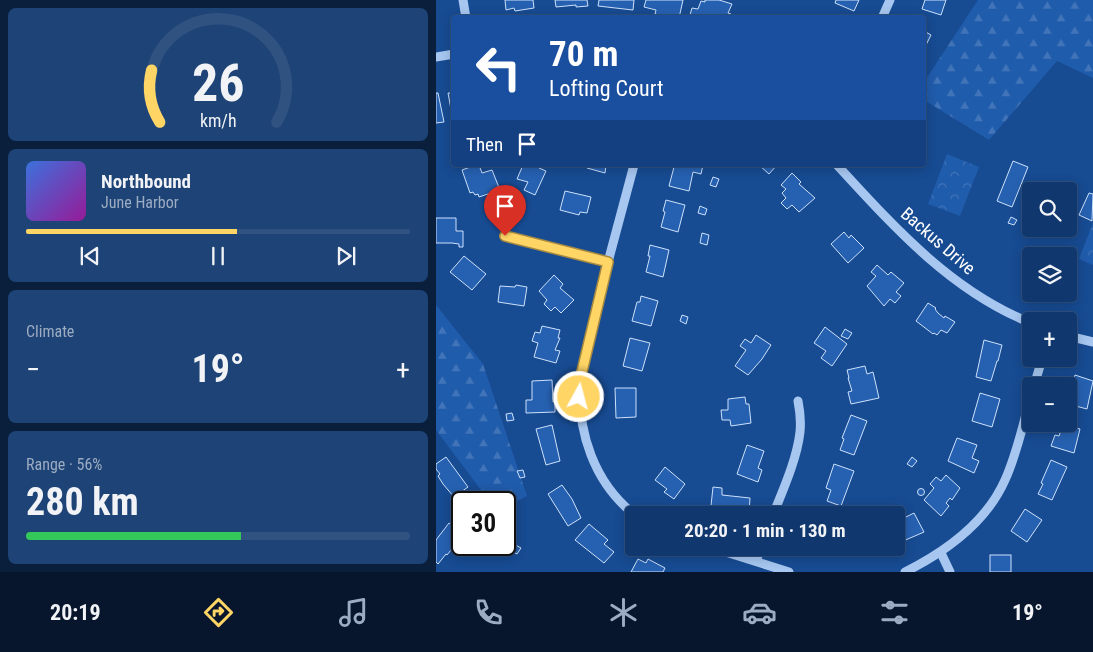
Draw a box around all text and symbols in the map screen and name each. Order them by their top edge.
text: 70 m [549,34,618,75]
icon: left [466,35,531,100]
text: 26 [192,53,244,114]
text: Lofting Court [549,76,663,101]
text: km/h [200,110,236,131]
icon: arrive [513,130,541,158]
text: Then [466,133,503,156]
text: Northbound [101,170,191,193]
map controls [1022,182,1077,432]
button: search [1022,182,1077,237]
pin [484,185,526,236]
icon: arrive [491,192,519,220]
text: June Harbor [101,193,179,212]
street label: Backus Drive [897,203,980,279]
icon: previous [76,242,104,270]
icon: pause [204,242,232,270]
icon: next [332,242,360,270]
button: layers [1022,247,1077,302]
button: + [1022,312,1077,367]
text: Climate [26,322,74,341]
text: 19° [191,347,245,391]
text: − [26,353,40,386]
text: + [396,353,410,386]
position arrow [552,370,604,422]
button: − [1022,377,1077,432]
text: Range · 56% [26,455,102,474]
text: 280 km [26,480,139,524]
speed limit sign: 30 [451,491,516,556]
text: 20:20 · 1 min · 130 m [684,519,846,542]
icon: directions [201,595,236,630]
icon: music [336,595,371,630]
icon: phone [471,595,506,630]
icon: climate [606,595,641,630]
icon: car [742,595,777,630]
icon: filters [877,595,912,630]
text: 20:19 [50,600,101,625]
text: 19° [1012,600,1043,625]

